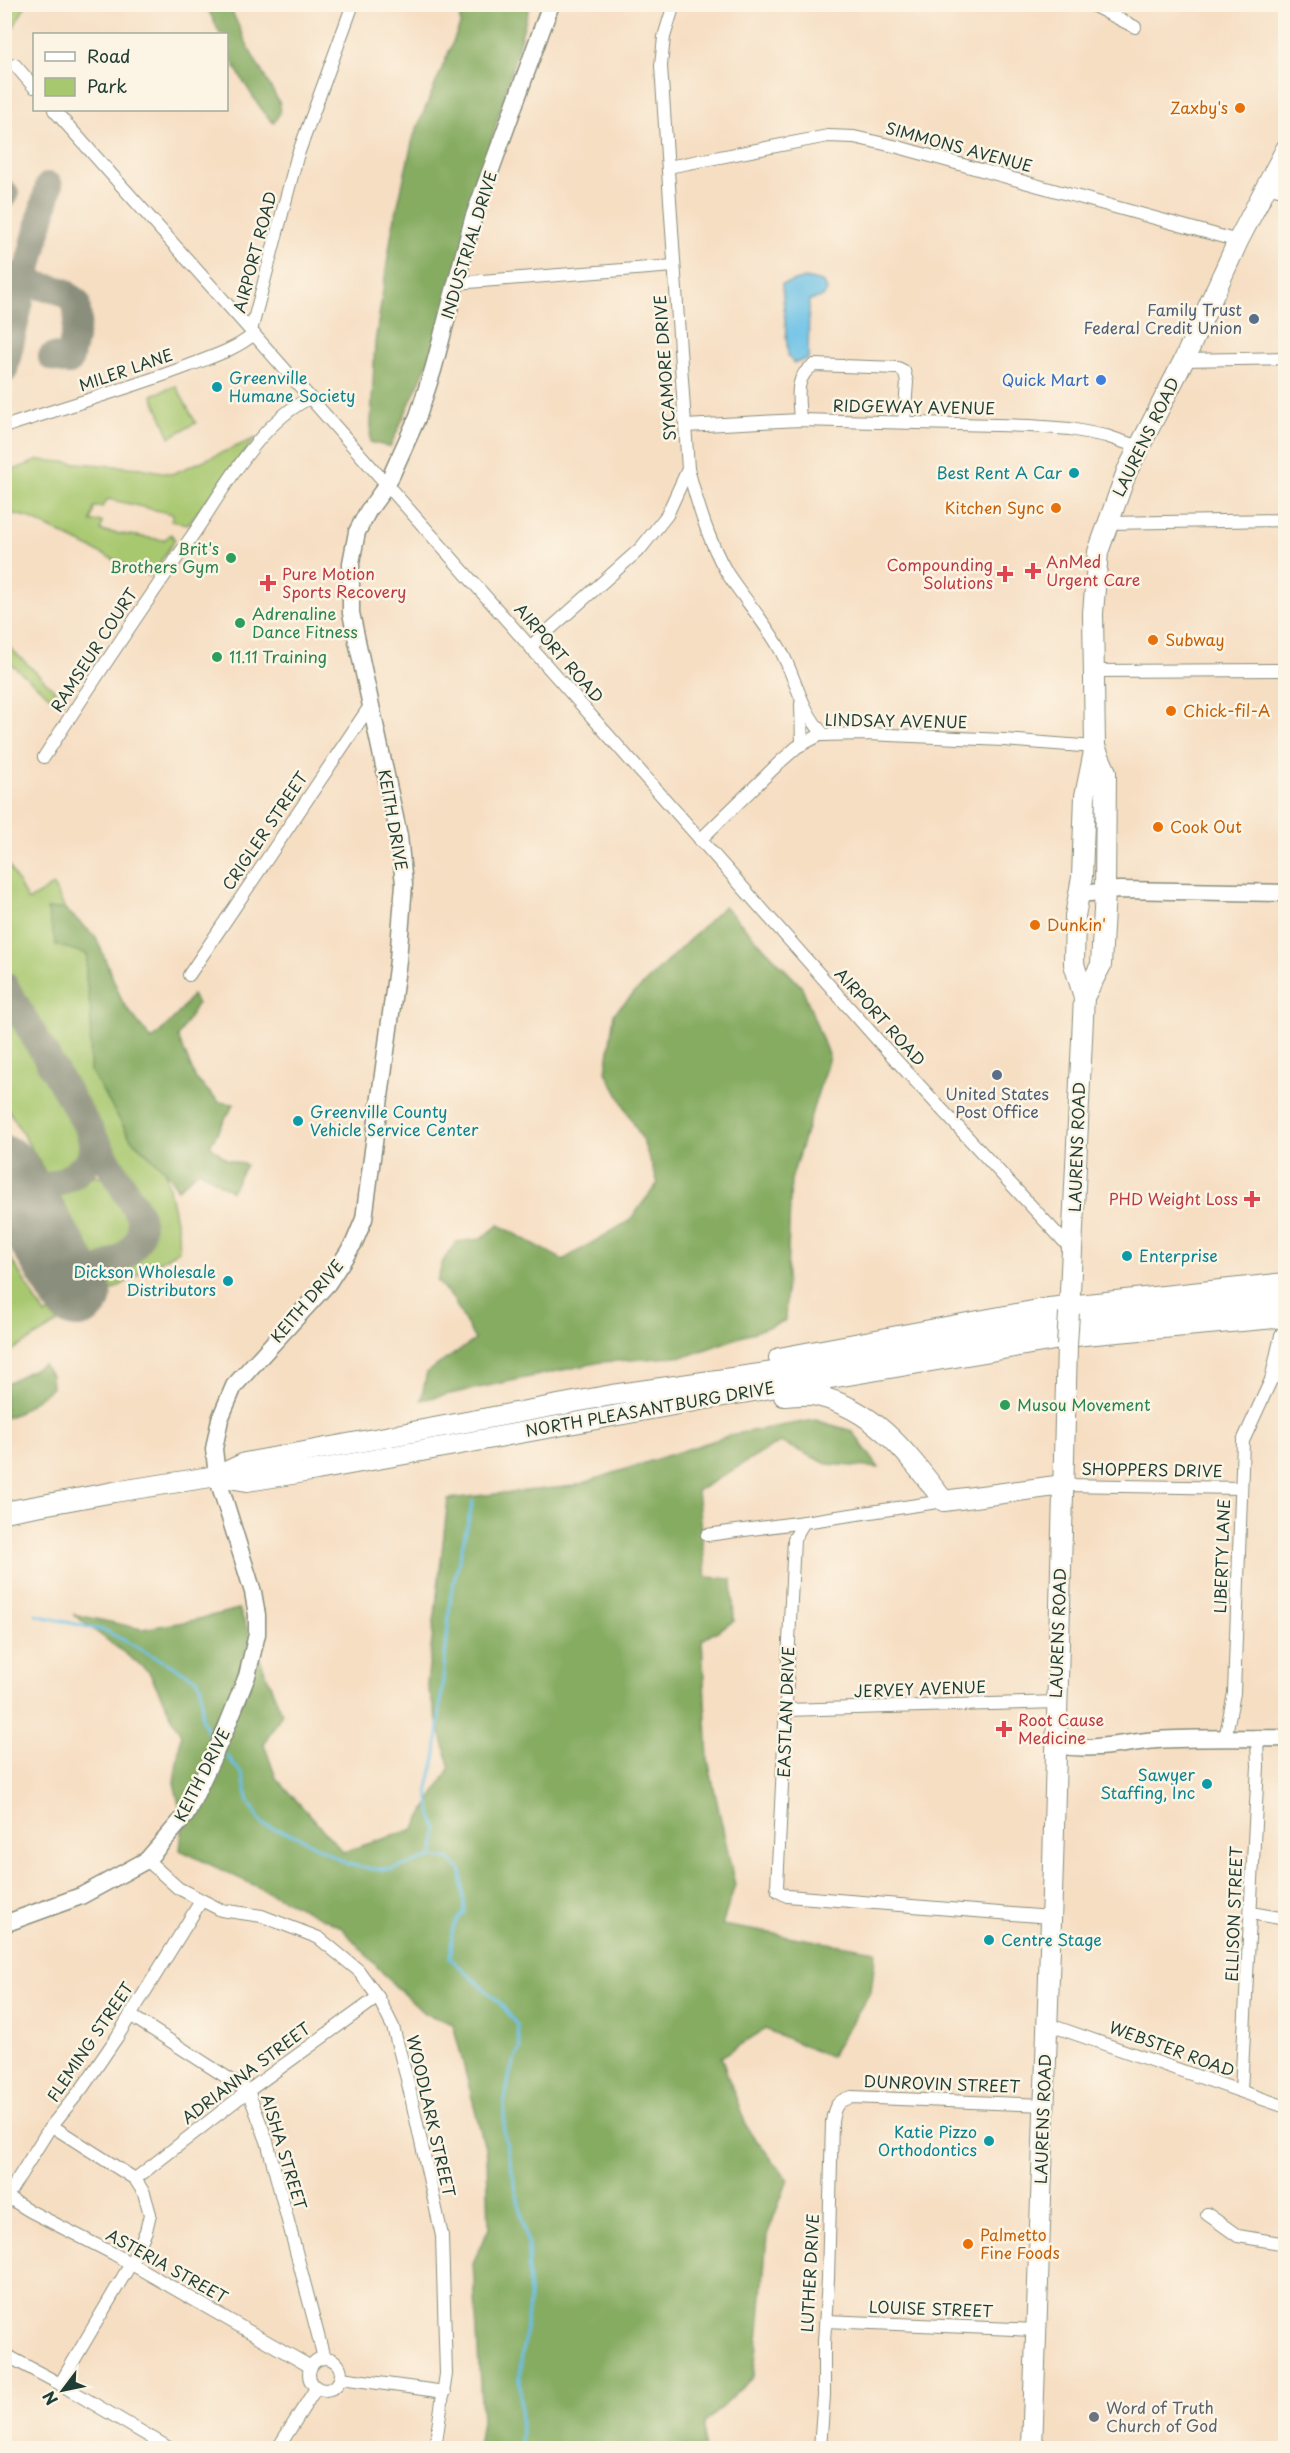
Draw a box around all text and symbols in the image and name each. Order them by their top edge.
legend [33,33,228,111]
text: Road [87,42,131,69]
text: Park [87,72,127,99]
place label: Zaxby's [1170,95,1228,119]
marker: Zaxby's [1233,101,1247,115]
street label: SIMMONS AVENUE [883,115,1035,177]
street label: INDUSTRIAL DRIVE [434,168,502,322]
street label: AIRPORT ROAD [226,188,282,315]
street label: SYCAMORE DRIVE [647,294,681,442]
place label: Family Trust Federal Credit Union [1083,297,1242,339]
marker: Family Trust Federal Credit Union [1247,312,1261,326]
street label: MILER LANE [75,342,176,396]
place label: Greenville Humane Society [229,365,355,407]
place label: Quick Mart [1002,367,1089,391]
marker: Quick Mart [1094,373,1108,387]
street label: LAURENS ROAD [1106,373,1184,500]
marker: Greenville Humane Society [210,380,224,394]
street label: RIDGEWAY AVENUE [833,393,995,419]
place label: Best Rent A Car [937,460,1063,484]
marker: Best Rent A Car [1067,466,1081,480]
place label: Kitchen Sync [945,495,1044,519]
marker: Kitchen Sync [1049,501,1063,515]
place label: Brit's Brothers Gym [110,536,219,578]
place label: AnMed Urgent Care [1046,549,1140,591]
marker: Brit's Brothers Gym [224,551,238,565]
place label: Compounding Solutions [887,552,993,594]
place label: Pure Motion Sports Recovery [282,561,407,603]
marker: AnMed Urgent Care [1024,562,1042,580]
marker: Compounding Solutions [998,567,1012,581]
marker: Pure Motion Sports Recovery [259,574,277,592]
street label: RAMSEUR COURT [44,583,142,716]
street label: AIRPORT ROAD [510,597,610,707]
place label: Adrenaline Dance Fitness [252,601,358,643]
marker: Adrenaline Dance Fitness [233,616,247,630]
place label: Subway [1165,627,1224,651]
marker: Subway [1146,633,1160,647]
place label: 11.11 Training [229,644,327,668]
marker: 11.11 Training [210,650,224,664]
place label: Chick-fil-A [1183,698,1270,722]
marker: Chick-fil-A [1164,704,1178,718]
street label: LINDSAY AVENUE [824,707,968,733]
street label: CRIGLER STREET [215,766,313,895]
street label: KEITH DRIVE [373,767,415,872]
place label: Cook Out [1170,814,1242,838]
marker: Cook Out [1151,820,1165,834]
place label: Dunkin' [1047,912,1106,936]
marker: Dunkin' [1028,918,1042,932]
street label: AIRPORT ROAD [830,962,931,1071]
marker: United States Post Office [990,1068,1004,1082]
place label: United States Post Office [945,1081,1049,1123]
street label: LAURENS ROAD [1062,1082,1090,1212]
place label: Greenville County Vehicle Service Center [310,1099,479,1141]
marker: Greenville County Vehicle Service Center [291,1114,305,1128]
place label: PHD Weight Loss [1109,1186,1238,1210]
marker: PHD Weight Loss [1243,1190,1261,1208]
place label: Enterprise [1139,1243,1218,1267]
marker: Enterprise [1120,1249,1134,1263]
street label: KEITH DRIVE [264,1253,348,1347]
place label: Dickson Wholesale Distributors [73,1259,216,1301]
marker: Dickson Wholesale Distributors [221,1274,235,1288]
street label: NORTH PLEASANTBURG DRIVE [523,1374,776,1442]
place label: Musou Movement [1017,1392,1151,1416]
marker: Musou Movement [998,1398,1012,1412]
street label: SHOPPERS DRIVE [1081,1456,1223,1482]
street label: LIBERTY LANE [1207,1498,1235,1614]
street label: LAURENS ROAD [1043,1568,1071,1698]
street label: EASTLAN DRIVE [771,1646,799,1778]
street label: JERVEY AVENUE [853,1674,986,1702]
place label: Root Cause Medicine [1018,1707,1105,1749]
marker: Root Cause Medicine [995,1720,1013,1738]
street label: KEITH DRIVE [167,1724,235,1826]
place label: Sawyer Staffing, Inc [1100,1762,1196,1804]
marker: Sawyer Staffing, Inc [1200,1777,1214,1791]
street label: ELLISON STREET [1219,1846,1247,1982]
place label: Centre Stage [1001,1927,1102,1951]
marker: Centre Stage [982,1933,996,1947]
street label: FLEMING STREET [40,1977,138,2106]
street label: WEBSTER ROAD [1106,2014,1238,2082]
street label: ADRIANNA STREET [176,2016,315,2129]
street label: WOODLARK STREET [402,2033,462,2199]
street label: LAURENS ROAD [1028,2054,1056,2184]
street label: DUNROVIN STREET [863,2068,1021,2098]
street label: AISHA STREET [256,2091,314,2213]
place label: Katie Pizzo Orthodontics [878,2119,977,2161]
marker: Katie Pizzo Orthodontics [982,2134,996,2148]
street label: LUTHER DRIVE [794,2213,824,2333]
street label: ASTERIA STREET [102,2222,233,2309]
place label: Palmetto Fine Foods [980,2222,1060,2264]
marker: Palmetto Fine Foods [961,2237,975,2251]
street label: LOUISE STREET [869,2294,994,2322]
north arrow [33,2360,93,2420]
text: N [36,2387,63,2410]
place label: Word of Truth Church of God [1106,2395,1218,2437]
marker: Word of Truth Church of God [1087,2410,1101,2424]

